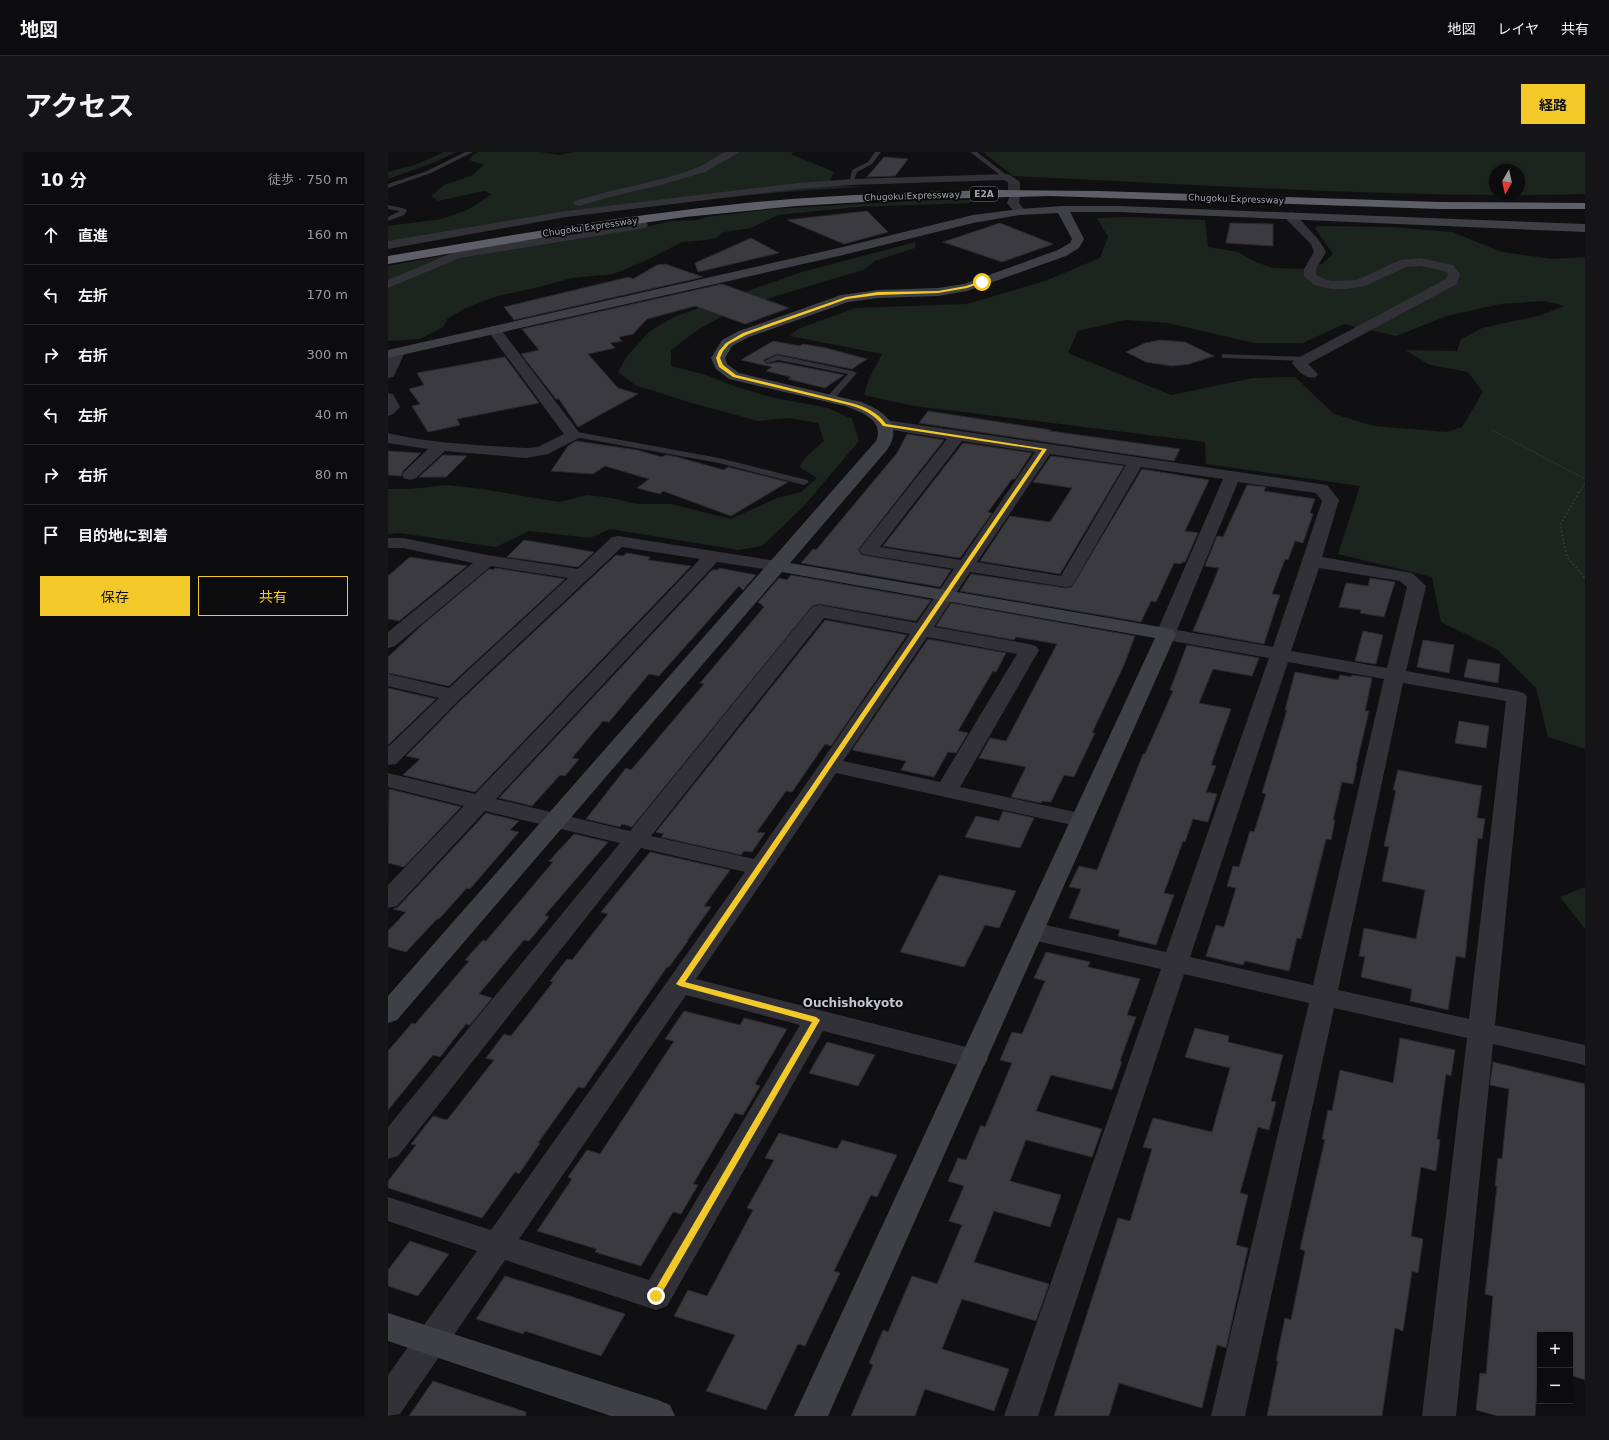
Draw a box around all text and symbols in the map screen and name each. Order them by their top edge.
text: 地図 [20,18,58,40]
text: 地図 [1447,21,1475,37]
text: レイヤ [1497,21,1539,37]
text: 共有 [1561,21,1589,37]
button: 経路 [1521,84,1585,124]
text: アクセス [24,90,135,123]
north arrow [1489,164,1525,200]
text: 10 分 [40,170,87,190]
text: 徒歩 · 750 m [268,172,348,187]
road number: E2A [970,187,998,201]
street label: Chugoku Expressway [864,189,961,203]
street label: Chugoku Expressway [1188,192,1285,206]
street label: Chugoku Expressway [542,215,639,239]
icon: ahead [40,224,62,246]
text: 直進 [78,227,108,245]
text: 160 m [306,227,348,242]
route start [973,273,991,291]
icon: left [40,284,62,306]
text: 左折 [78,287,108,305]
text: 170 m [306,287,348,302]
icon: right [40,344,62,366]
text: 右折 [78,347,108,365]
text: 300 m [306,347,348,362]
icon: left [40,404,62,426]
text: 左折 [78,407,108,425]
text: 40 m [315,407,348,422]
icon: right [40,464,62,486]
text: 右折 [78,467,108,485]
text: 80 m [315,467,348,482]
icon: arrive [40,524,62,546]
text: 目的地に到着 [78,527,168,545]
button: 保存 [40,576,190,616]
button: 共有 [198,576,348,616]
district label: Ouchishokyoto [803,996,903,1010]
route end [647,1287,665,1305]
map controls [1537,1332,1573,1404]
button: + [1537,1332,1573,1368]
button: − [1537,1368,1573,1404]

